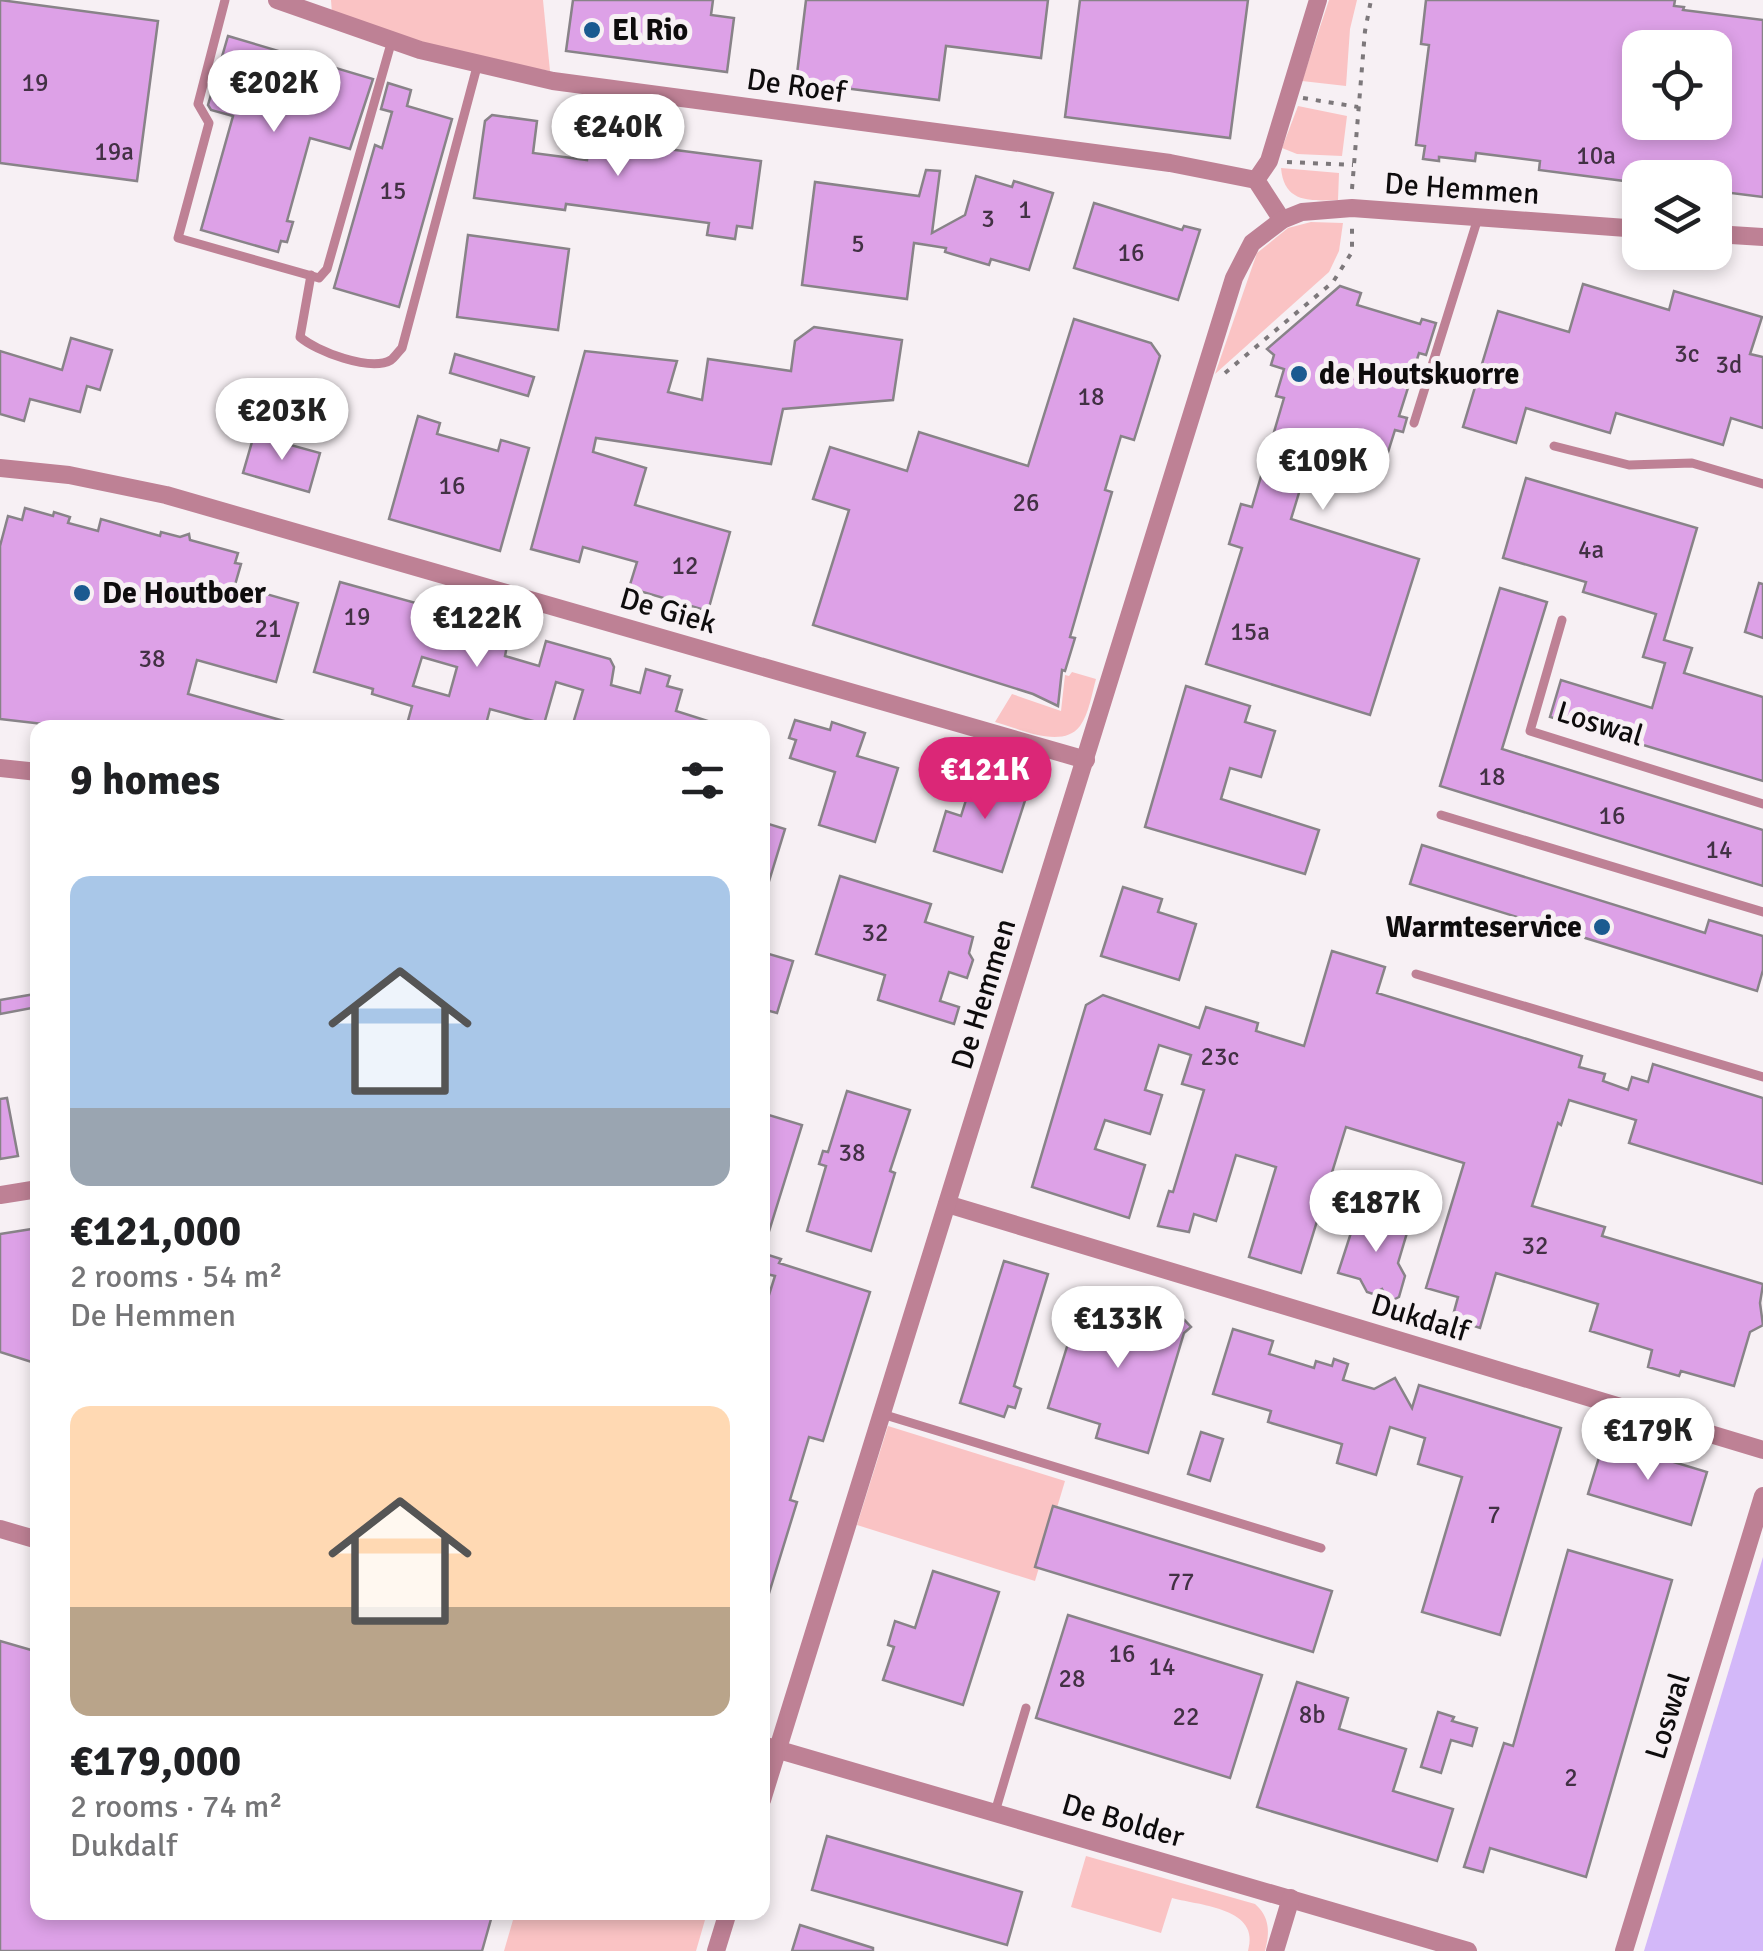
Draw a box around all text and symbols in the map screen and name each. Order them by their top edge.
place label: El Rio [612,12,688,49]
marker: El Rio [581,19,603,41]
map controls [1622,30,1732,270]
button: locate [1622,30,1732,140]
pin: €202K [204,50,344,135]
street label: De Roef [744,61,850,112]
text: €202K [230,63,318,102]
house number: 19 [21,67,49,98]
pin: €240K [548,94,688,179]
text: €240K [574,107,662,146]
house number: 19a [94,136,134,167]
house number: 10a [1576,140,1616,171]
button: layers [1622,160,1732,270]
street label: De Hemmen [1383,165,1541,213]
house number: 15 [379,175,407,206]
house number: 1 [1018,194,1032,225]
house number: 3 [981,203,995,234]
house number: 5 [851,228,865,259]
house number: 16 [1117,237,1145,268]
house number: 3c [1674,338,1700,369]
house number: 3d [1716,349,1742,380]
place label: de Houtskuorre [1319,356,1520,393]
marker: de Houtskuorre [1288,363,1310,385]
pin: €203K [212,378,352,463]
house number: 18 [1077,381,1105,412]
text: €203K [238,391,326,430]
pin: €109K [1253,428,1393,513]
text: €109K [1279,441,1367,480]
house number: 16 [438,470,466,501]
house number: 26 [1012,487,1040,518]
house number: 4a [1578,534,1604,565]
house number: 12 [671,550,699,581]
place label: De Houtboer [102,575,266,612]
street label: De Giek [616,580,720,642]
marker: De Houtboer [71,582,93,604]
pin: €122K [407,585,547,670]
text: €122K [433,598,521,637]
house number: 19 [343,601,371,632]
house number: 21 [254,613,282,644]
house number: 15a [1230,616,1270,647]
house number: 38 [138,643,166,674]
street label: Loswal [1552,693,1648,755]
pin: €121K [915,737,1055,822]
text: €121K [941,750,1029,789]
icon: filters [675,753,730,808]
text: 9 homes [70,755,220,806]
house number: 18 [1478,761,1506,792]
house number: 16 [1598,800,1626,831]
house number: 14 [1705,834,1733,865]
place label: Warmteservice [1386,909,1582,946]
street label: De Hemmen [944,914,1024,1074]
marker: Warmteservice [1591,916,1613,938]
house number: 32 [861,917,889,948]
icon: home [310,941,490,1121]
house number: 23c [1201,1041,1239,1072]
house number: 38 [838,1137,866,1168]
pin: €187K [1306,1170,1446,1255]
text: €187K [1332,1183,1420,1222]
text: €121,000 [70,1206,241,1257]
house number: 32 [1521,1230,1549,1261]
text: 2 rooms · 54 m² [70,1257,283,1296]
pin: €133K [1048,1286,1188,1371]
street label: Dukdalf [1367,1286,1475,1351]
text: De Hemmen [70,1296,236,1335]
text: €133K [1074,1299,1162,1338]
pin: €179K [1578,1398,1718,1483]
text: €179K [1604,1411,1692,1450]
icon: home [310,1471,490,1651]
house number: 7 [1487,1499,1501,1530]
house number: 77 [1167,1566,1195,1597]
house number: 16 [1108,1638,1136,1669]
house number: 14 [1148,1651,1176,1682]
house number: 28 [1058,1663,1086,1694]
street label: Loswal [1637,1668,1699,1764]
house number: 8b [1299,1699,1325,1730]
house number: 22 [1172,1701,1200,1732]
text: €179,000 [70,1736,241,1787]
house number: 2 [1564,1762,1578,1793]
street label: De Bolder [1058,1786,1188,1856]
text: 2 rooms · 74 m² [70,1787,283,1826]
text: Dukdalf [70,1826,177,1865]

